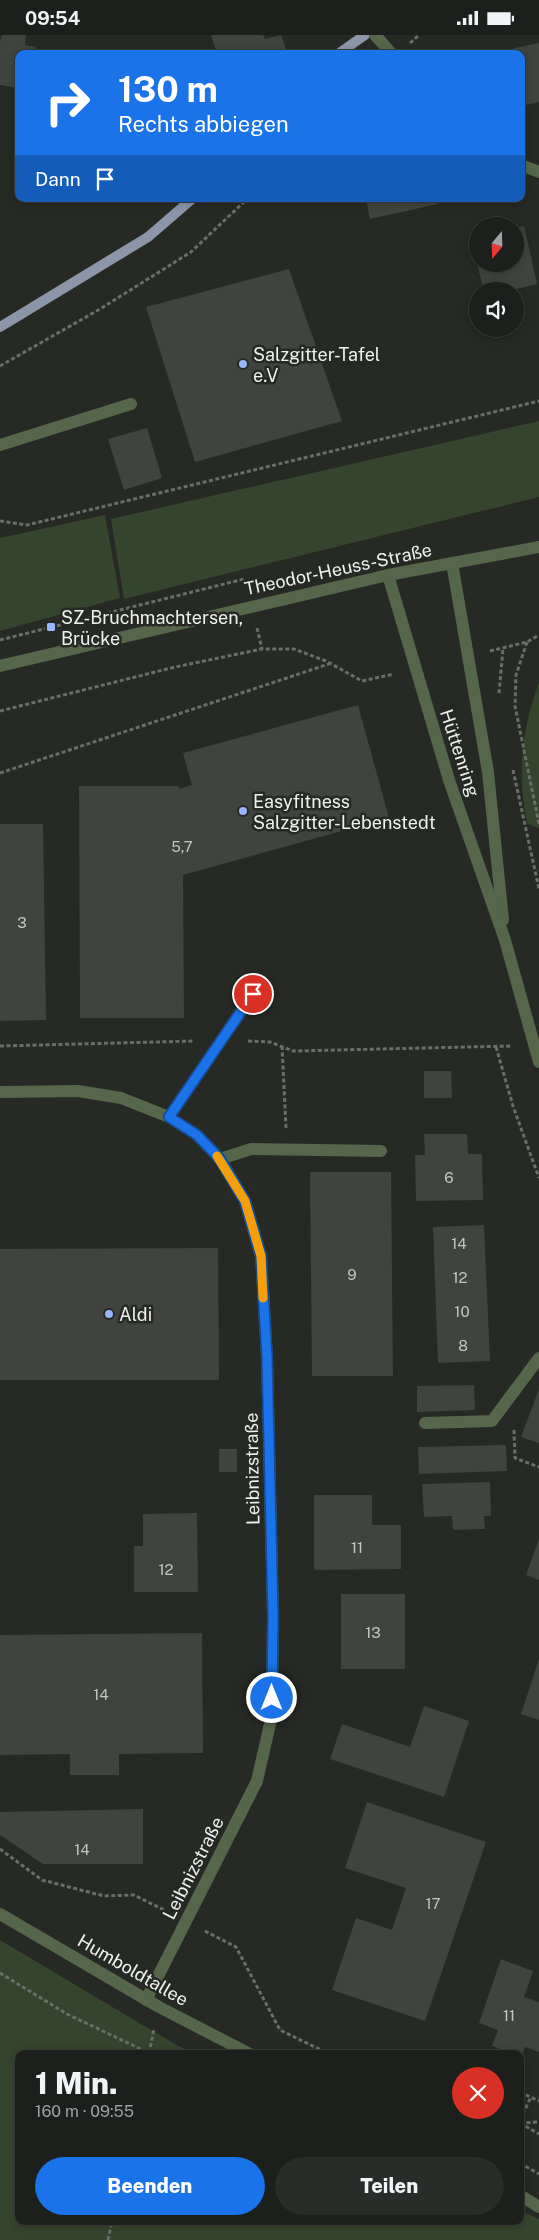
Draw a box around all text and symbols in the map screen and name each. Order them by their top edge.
text: 09:54 [25,7,80,29]
text: 130 m [118,69,218,110]
icon: right [35,70,100,135]
text: Rechts abbiegen [118,111,289,137]
icon: arrive [91,165,119,193]
text: Dann [35,168,81,190]
north arrow [469,217,524,273]
map controls [469,217,524,337]
button: sound [469,282,524,337]
place label: Salzgitter-Tafel e.V [253,344,380,386]
marker: Salzgitter-Tafel e.V [237,358,249,370]
street label: Theodor-Heuss-Straße [242,539,434,599]
place label: SZ-Bruchmachtersen, Brücke [61,607,243,649]
marker: SZ-Bruchmachtersen, Brücke [45,621,57,633]
street label: Hüttenring [436,707,484,799]
place label: Easyfitness Salzgitter-Lebenstedt [253,791,436,833]
marker: Easyfitness Salzgitter-Lebenstedt [237,805,249,817]
house number: 5,7 [171,838,193,855]
house number: 3 [17,914,27,931]
pin [232,973,274,1015]
icon: arrive [239,980,267,1008]
house number: 6 [444,1169,454,1186]
house number: 14 [451,1235,467,1252]
house number: 9 [347,1266,357,1283]
house number: 12 [452,1269,468,1286]
house number: 10 [454,1303,470,1320]
place label: Aldi [119,1304,152,1325]
marker: Aldi [103,1308,115,1320]
house number: 8 [458,1337,468,1354]
street label: Leibnizstraße [241,1413,263,1525]
house number: 11 [351,1539,363,1556]
house number: 12 [158,1561,174,1578]
house number: 13 [365,1624,381,1641]
position arrow [245,1671,297,1723]
house number: 14 [93,1686,109,1703]
street label: Leibnizstraße [158,1813,228,1923]
house number: 14 [74,1841,90,1858]
house number: 17 [425,1895,441,1912]
street label: Humboldtallee [74,1930,192,2010]
house number: 11 [503,2007,515,2024]
text: 1 Min. [35,2065,118,2101]
button: close [452,2067,504,2119]
text: 160 m · 09:55 [35,2102,134,2121]
button: Beenden [35,2157,265,2215]
button: Teilen [275,2157,504,2215]

